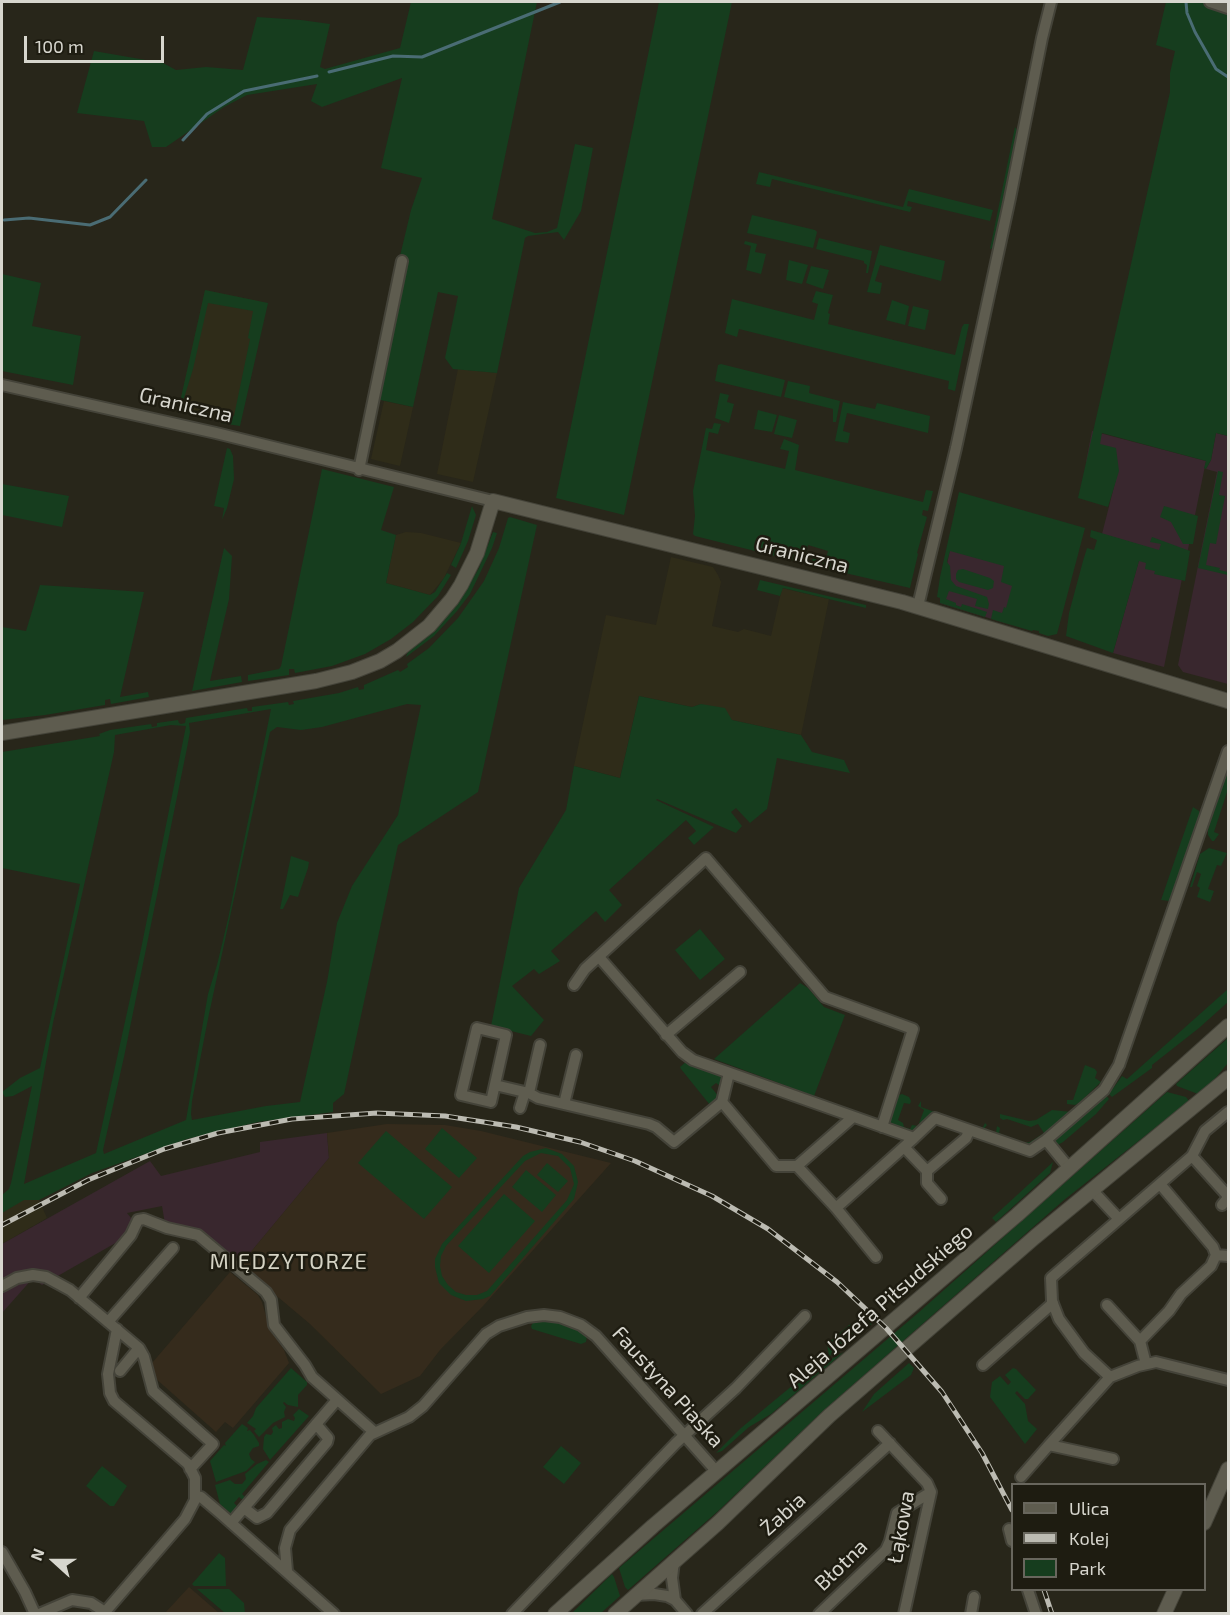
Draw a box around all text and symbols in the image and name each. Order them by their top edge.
scale bar [27,24,166,62]
text: 100 m [35,35,84,57]
street label: Graniczna [137,382,235,428]
street label: Graniczna [753,531,851,579]
street label: Aleja Józefa Piłsudskiego [782,1218,978,1394]
district label: MIĘDZYTORZE [210,1249,368,1275]
street label: Faustyna Piaska [607,1321,729,1453]
legend [1011,1483,1206,1591]
street label: Żabia [755,1487,811,1541]
street label: Łąkowa [882,1489,920,1565]
text: Ulica [1069,1497,1109,1519]
text: Kolej [1069,1527,1109,1549]
north arrow [24,1531,84,1591]
street label: Błotna [809,1534,873,1596]
text: N [26,1546,48,1563]
text: Park [1069,1557,1106,1579]

